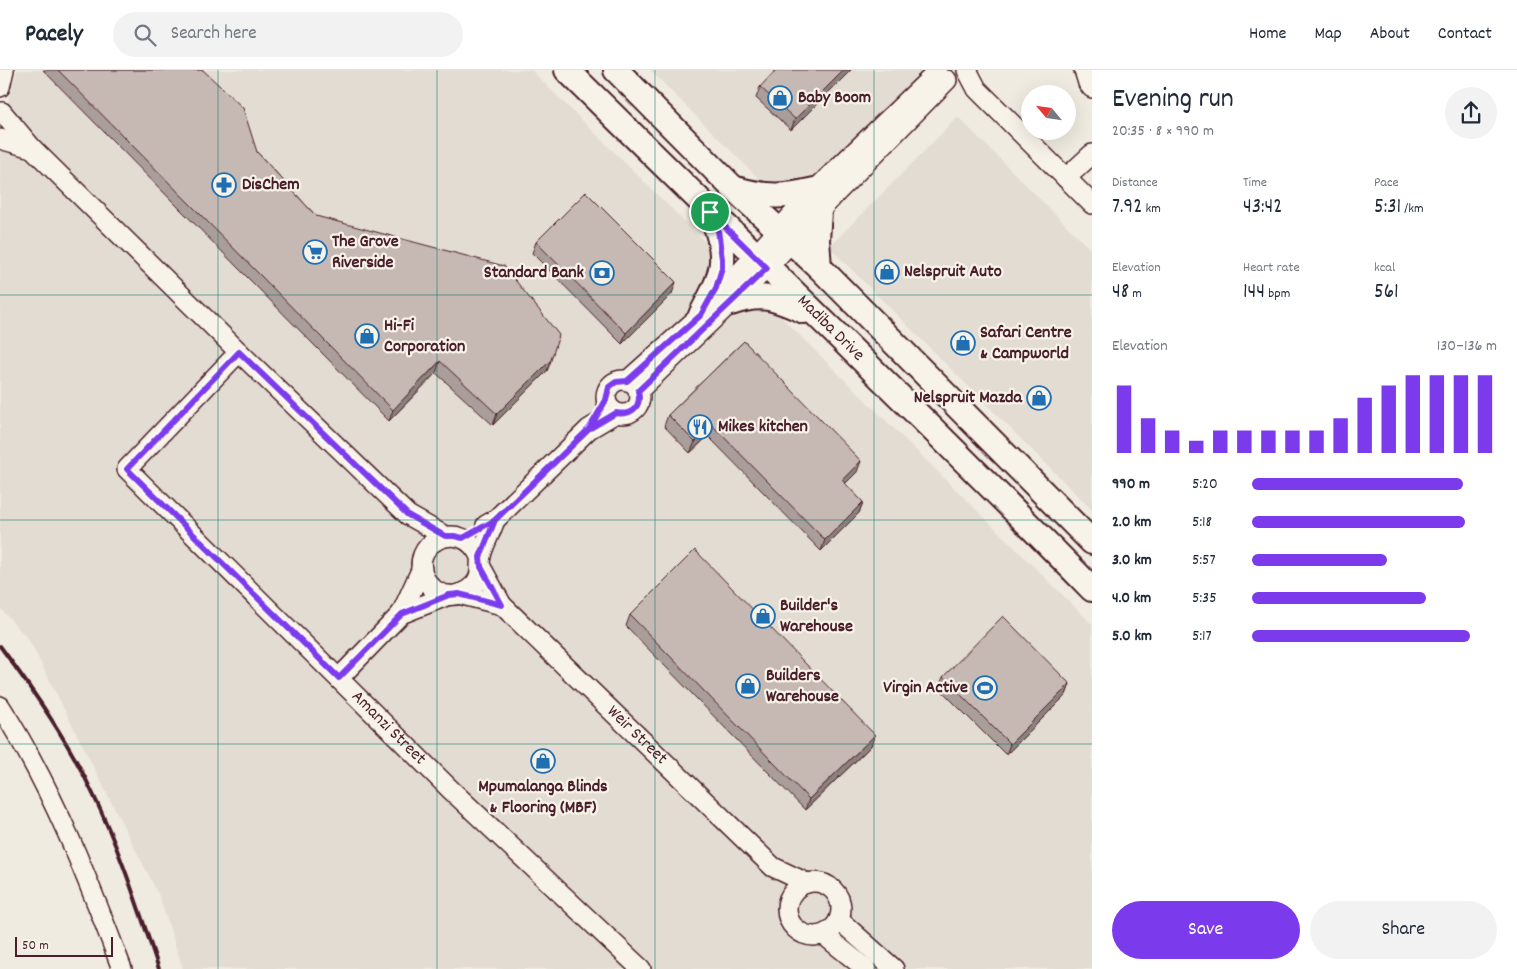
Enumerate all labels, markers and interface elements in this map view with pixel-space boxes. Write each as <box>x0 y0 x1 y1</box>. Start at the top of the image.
search box <box>113 12 463 57</box>
text: Pacely <box>25 18 83 52</box>
icon: search <box>131 21 159 49</box>
text: Search here <box>171 21 257 48</box>
text: Home <box>1249 22 1286 47</box>
text: Map <box>1314 22 1342 47</box>
text: About <box>1370 22 1410 47</box>
text: Contact <box>1438 22 1492 47</box>
text: Evening run <box>1112 81 1234 121</box>
shop icon: Baby Boom <box>767 85 793 111</box>
north arrow <box>1021 85 1076 140</box>
map controls <box>1021 85 1076 140</box>
place label: Baby Boom <box>798 86 871 111</box>
button: share <box>1445 87 1497 139</box>
text: 20:35 · 8 × 990 m <box>1112 120 1214 143</box>
pharmacy icon: DisChem <box>211 172 237 198</box>
place label: DisChem <box>242 173 300 198</box>
text: Distance <box>1112 173 1158 193</box>
text: Time <box>1243 173 1267 193</box>
text: Pace <box>1374 173 1399 193</box>
pin <box>689 191 731 233</box>
text: 7.92 <box>1112 193 1142 223</box>
text: 43:42 <box>1243 193 1282 223</box>
text: 5:31 <box>1374 193 1401 223</box>
icon: arrive <box>696 198 724 226</box>
text: km <box>1142 199 1161 219</box>
text: /km <box>1401 199 1424 219</box>
place label: The Grove Riverside <box>332 230 399 276</box>
supermarket icon: The Grove Riverside <box>302 239 328 265</box>
text: Elevation <box>1112 258 1161 278</box>
text: Heart rate <box>1243 258 1300 278</box>
text: kcal <box>1374 258 1395 278</box>
shop icon: Nelspruit Auto <box>874 259 900 285</box>
bank icon: Standard Bank <box>589 260 615 286</box>
place label: Nelspruit Auto <box>904 260 1002 285</box>
place label: Standard Bank <box>484 261 585 286</box>
text: 48 <box>1112 278 1129 308</box>
text: 144 <box>1243 278 1265 308</box>
text: 561 <box>1374 278 1399 308</box>
text: m <box>1129 284 1142 304</box>
text: bpm <box>1265 284 1290 304</box>
street label: Madiba Drive <box>791 289 870 367</box>
place label: Hi-Fi Corporation <box>384 314 465 360</box>
place label: Safari Centre & Campworld <box>980 321 1072 367</box>
shop icon: Hi-Fi Corporation <box>354 323 380 349</box>
shop icon: Safari Centre & Campworld <box>950 330 976 356</box>
text: Elevation <box>1112 335 1168 358</box>
text: 130–136 m <box>1437 335 1497 358</box>
shop icon: Nelspruit Mazda <box>1026 385 1052 411</box>
place label: Nelspruit Mazda <box>914 386 1023 411</box>
restaurant icon: Mikes kitchen <box>687 414 713 440</box>
place label: Mikes kitchen <box>718 415 808 440</box>
text: 990 m <box>1112 473 1150 496</box>
text: 5:20 <box>1192 473 1218 496</box>
text: 2.0 km <box>1112 511 1152 534</box>
text: 5:18 <box>1192 511 1212 534</box>
text: 3.0 km <box>1112 549 1152 572</box>
text: 5:57 <box>1192 549 1216 572</box>
text: 4.0 km <box>1112 587 1151 610</box>
text: 5:35 <box>1192 587 1217 610</box>
place label: Builder's Warehouse <box>780 594 853 640</box>
shop icon: Builder's Warehouse <box>750 603 776 629</box>
text: 5.0 km <box>1112 625 1152 648</box>
text: 5:17 <box>1192 625 1212 648</box>
place label: Builders Warehouse <box>766 664 839 710</box>
shop icon: Builders Warehouse <box>735 673 761 699</box>
sports icon: Virgin Active <box>972 675 998 701</box>
place label: Virgin Active <box>883 676 968 701</box>
street label: Amanzi Street <box>345 685 432 771</box>
street label: Weir Street <box>601 700 673 771</box>
shop icon: Mpumalanga Blinds & Flooring (MBF) <box>530 748 556 774</box>
place label: Mpumalanga Blinds & Flooring (MBF) <box>478 775 608 821</box>
button: Save <box>1112 901 1300 959</box>
button: Share <box>1310 901 1497 959</box>
scale bar <box>15 934 112 957</box>
text: 50 m <box>22 936 49 956</box>

